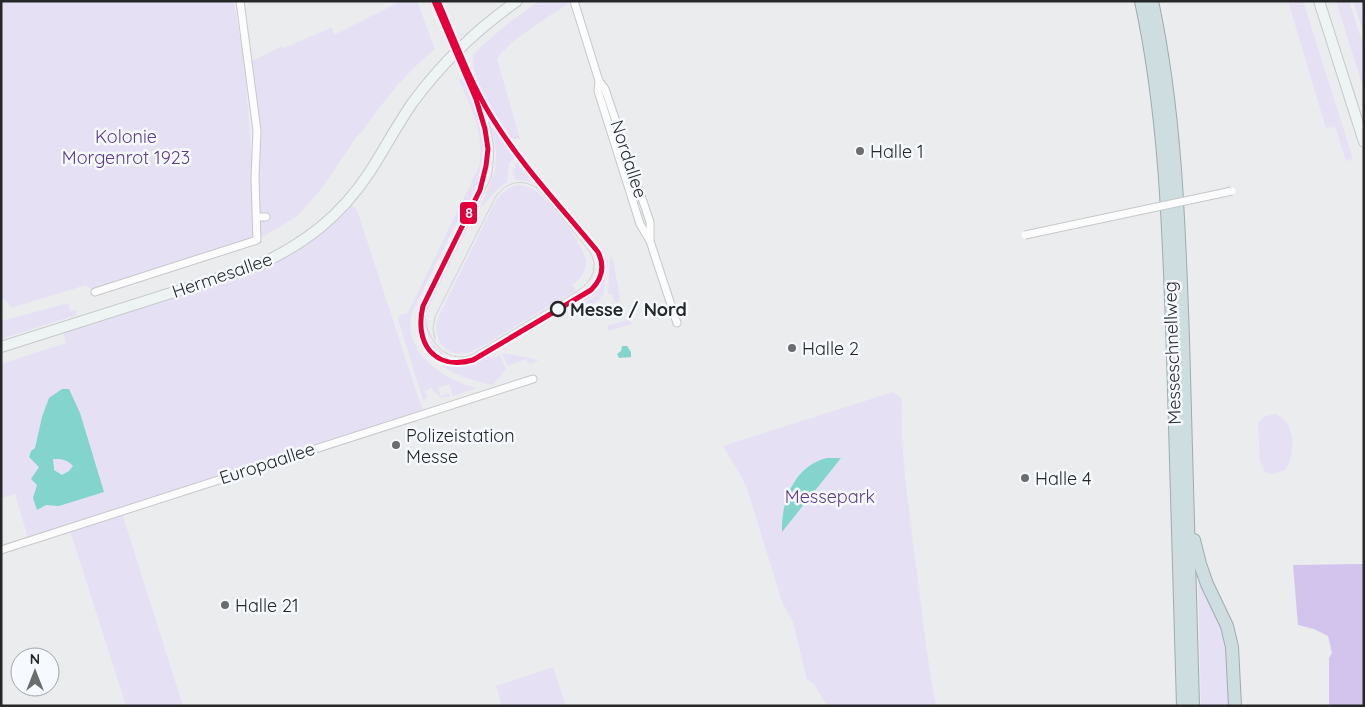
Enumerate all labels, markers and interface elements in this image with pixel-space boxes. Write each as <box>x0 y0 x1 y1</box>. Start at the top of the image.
street label: Nordallee <box>606 117 652 201</box>
park label: Kolonie Morgenrot 1923 <box>62 125 190 169</box>
place label: Halle 1 <box>870 140 924 163</box>
marker: Halle 1 <box>854 145 866 157</box>
line badge: 8 <box>459 201 478 225</box>
text: 8 <box>465 204 473 222</box>
street label: Hermesallee <box>169 247 275 303</box>
street label: Messeschnellweg <box>1158 281 1186 425</box>
place label: Messe / Nord <box>570 298 687 321</box>
marker: Messe / Nord <box>550 301 566 317</box>
place label: Halle 2 <box>802 337 859 360</box>
marker: Halle 2 <box>786 342 798 354</box>
place label: Polizeistation Messe <box>406 424 515 468</box>
street label: Europaallee <box>216 437 318 489</box>
marker: Polizeistation Messe <box>390 439 402 451</box>
place label: Halle 4 <box>1035 467 1092 490</box>
marker: Halle 4 <box>1019 472 1031 484</box>
park label: Messepark <box>785 485 875 508</box>
place label: Halle 21 <box>235 594 299 617</box>
marker: Halle 21 <box>219 599 231 611</box>
north arrow <box>10 647 60 697</box>
text: N <box>30 650 40 668</box>

